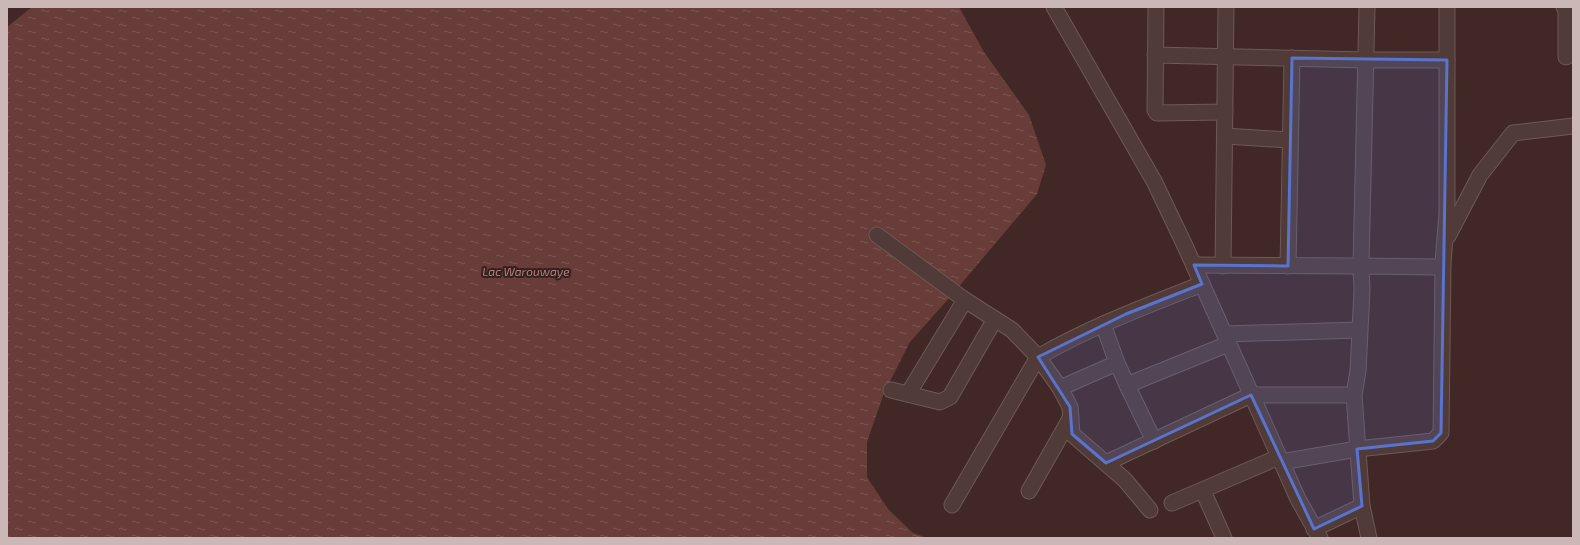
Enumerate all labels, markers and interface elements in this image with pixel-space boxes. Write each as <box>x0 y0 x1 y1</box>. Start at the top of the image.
water label: Lac Warouwaye <box>482 264 570 279</box>

